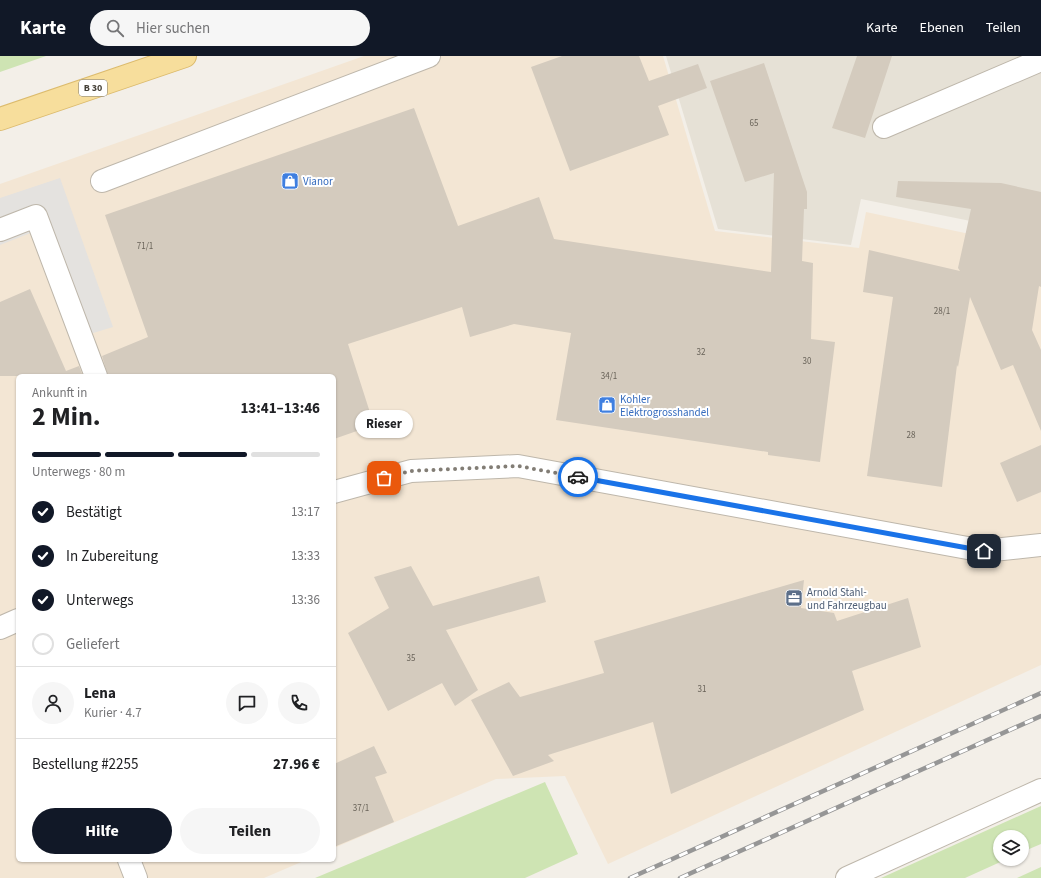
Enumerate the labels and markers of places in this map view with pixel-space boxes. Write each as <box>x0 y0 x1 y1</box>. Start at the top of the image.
shop icon: Vianor <box>280 171 300 191</box>
place label: Vianor <box>303 174 333 189</box>
place label: Kohler Elektrogrosshandel <box>620 392 709 420</box>
shop icon: Kohler Elektrogrosshandel <box>597 395 617 415</box>
callout: Rieser <box>355 410 413 438</box>
pin <box>367 461 401 495</box>
pin <box>967 534 1001 568</box>
place label: Arnold Stahl- und Fahrzeugbau <box>807 585 887 613</box>
office icon: Arnold Stahl- und Fahrzeugbau <box>784 588 804 608</box>

